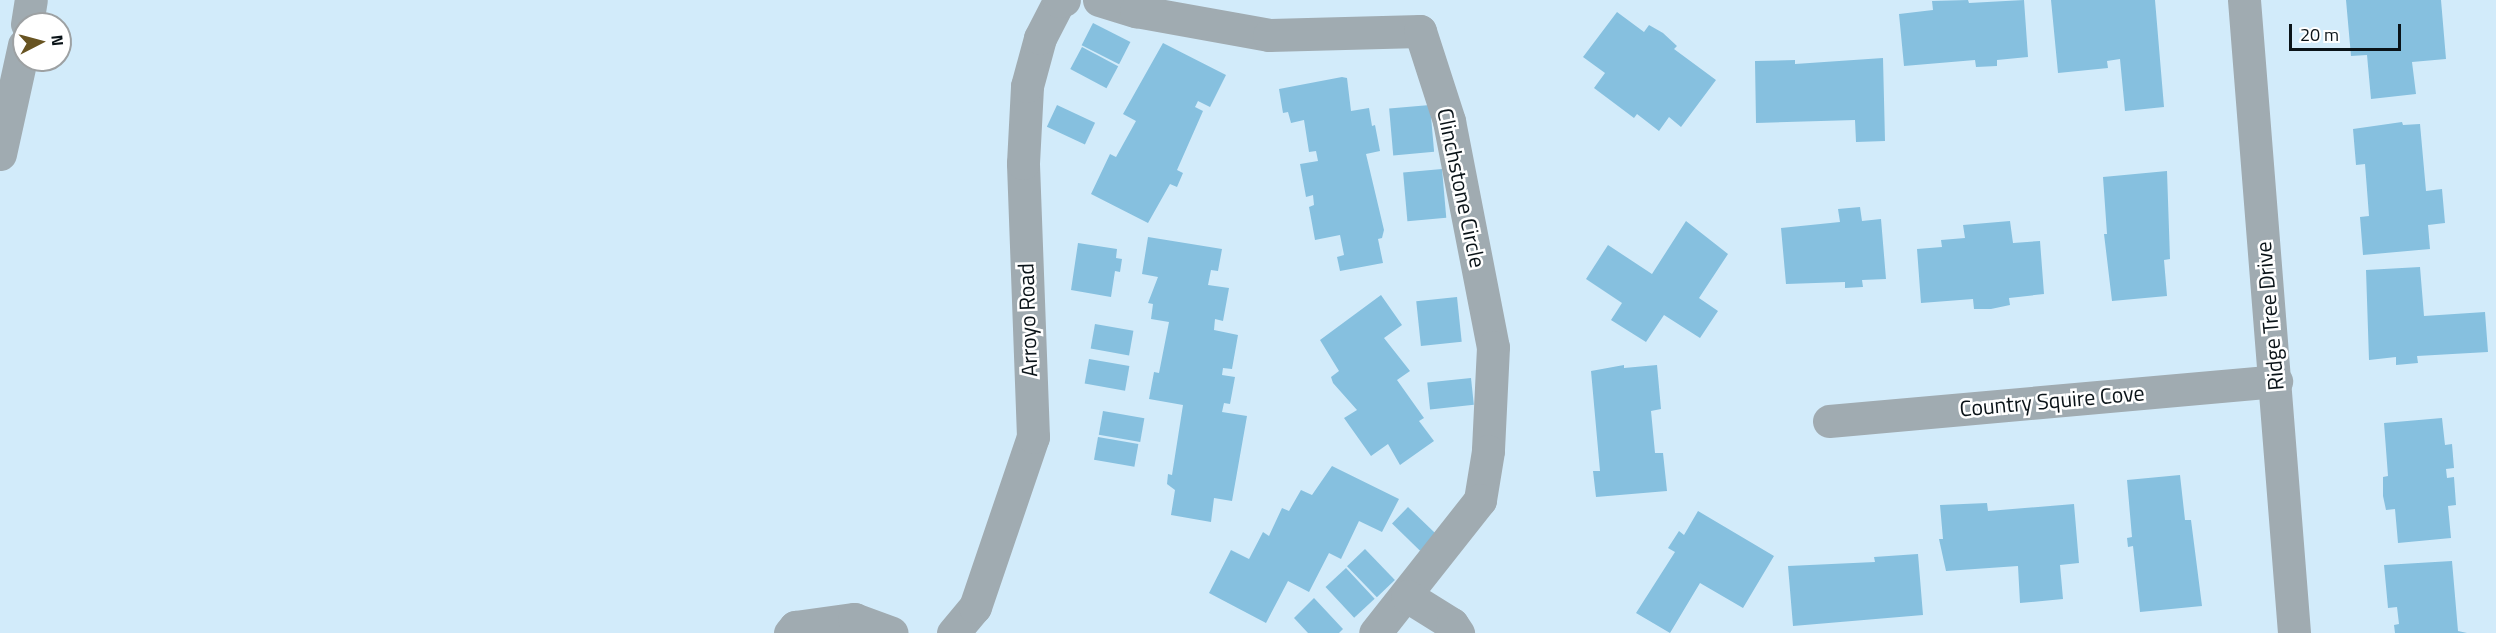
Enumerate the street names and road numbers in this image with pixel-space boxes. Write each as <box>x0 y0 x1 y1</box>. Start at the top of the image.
street label: Clinchstone Circle <box>1431 106 1491 270</box>
street label: Ridge Tree Drive <box>2250 240 2290 392</box>
street label: Arroyo Road <box>1013 263 1043 377</box>
street label: Country Squire Cove <box>1958 380 2146 422</box>

